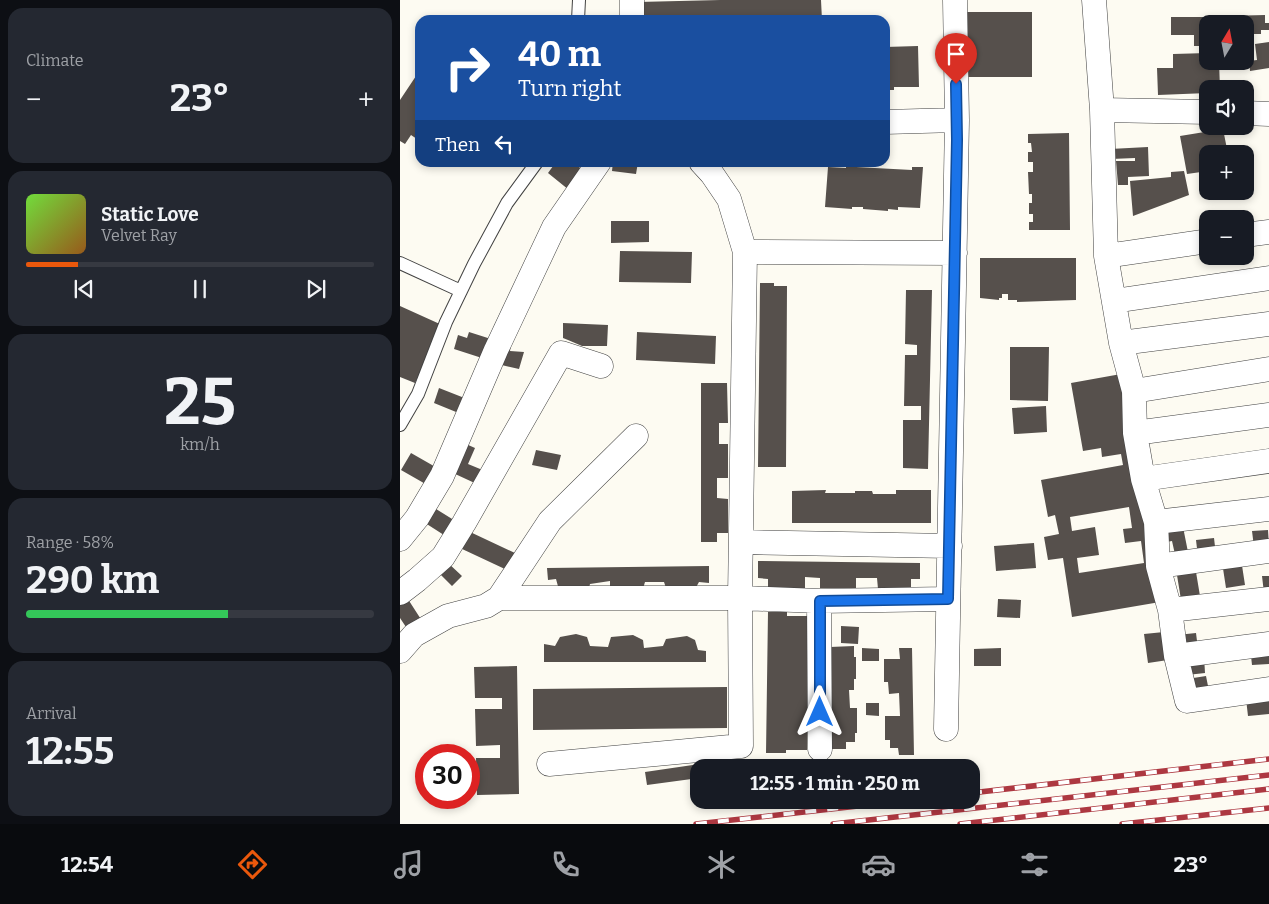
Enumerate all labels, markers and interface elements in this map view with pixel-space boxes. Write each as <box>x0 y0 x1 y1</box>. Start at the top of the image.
north arrow <box>1199 15 1254 70</box>
map controls <box>1199 15 1254 265</box>
text: 40 m <box>518 33 601 75</box>
pin <box>935 33 977 84</box>
icon: right <box>435 35 500 100</box>
icon: arrive <box>942 40 970 68</box>
text: Climate <box>26 51 84 70</box>
text: 23° <box>170 75 230 121</box>
text: Turn right <box>518 75 621 102</box>
button: sound <box>1199 80 1254 135</box>
text: − <box>26 83 41 116</box>
text: + <box>358 83 374 116</box>
icon: left <box>490 130 518 158</box>
text: Then <box>435 133 480 156</box>
button: + <box>1199 145 1254 200</box>
text: Static Love <box>101 203 199 226</box>
button: − <box>1199 210 1254 265</box>
text: Velvet Ray <box>101 226 177 245</box>
icon: previous <box>70 275 98 303</box>
icon: pause <box>186 275 214 303</box>
icon: next <box>302 275 330 303</box>
text: 25 <box>164 363 236 441</box>
text: km/h <box>180 435 220 454</box>
text: Range · 58% <box>26 533 114 552</box>
text: 290 km <box>26 557 159 603</box>
position arrow <box>793 685 845 737</box>
text: Arrival <box>26 704 77 723</box>
text: 12:55 <box>26 728 114 774</box>
speed limit sign: 30 <box>415 744 480 809</box>
text: 12:55 · 1 min · 250 m <box>750 772 920 795</box>
icon: directions <box>235 847 270 882</box>
icon: music <box>391 847 426 882</box>
icon: phone <box>548 847 583 882</box>
icon: climate <box>704 847 739 882</box>
icon: car <box>861 847 896 882</box>
icon: filters <box>1017 847 1052 882</box>
text: 12:54 <box>61 851 113 878</box>
text: 23° <box>1173 851 1208 878</box>

